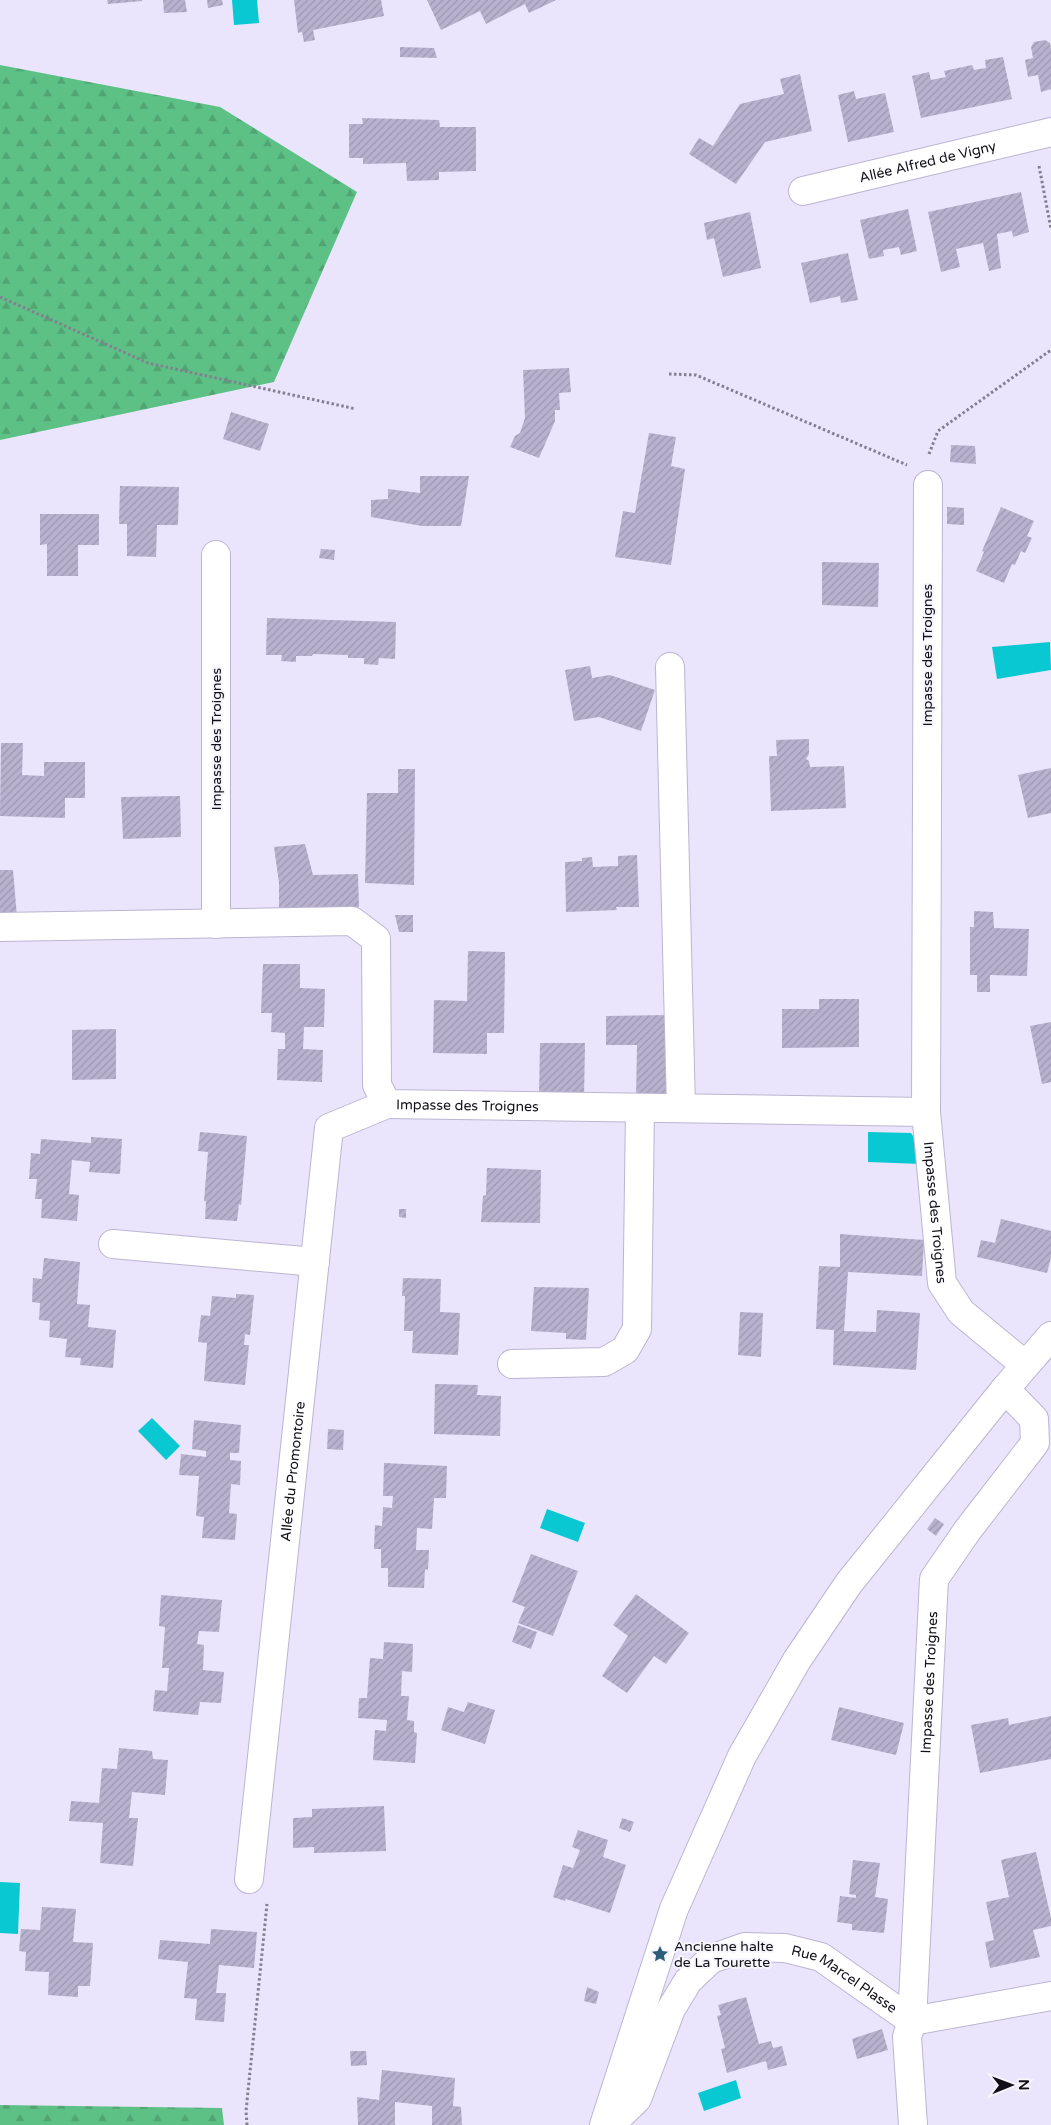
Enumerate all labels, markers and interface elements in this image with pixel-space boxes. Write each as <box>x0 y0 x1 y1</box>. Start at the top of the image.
street label: Allée Alfred de Vigny <box>858 137 998 186</box>
street label: Impasse des Troignes <box>919 584 936 726</box>
street label: Impasse des Troignes <box>208 668 225 810</box>
street label: Impasse des Troignes <box>396 1096 539 1115</box>
street label: Impasse des Troignes <box>920 1141 950 1285</box>
street label: Allée du Promontoire <box>277 1400 309 1542</box>
street label: Impasse des Troignes <box>917 1611 941 1754</box>
place label: Ancienne halte de La Tourette <box>674 1938 774 1971</box>
street label: Rue Marcel Plasse <box>790 1942 900 2017</box>
place icon: Ancienne halte de La Tourette <box>650 1944 670 1964</box>
north arrow <box>986 2060 1036 2110</box>
text: N <box>1015 2079 1032 2091</box>

